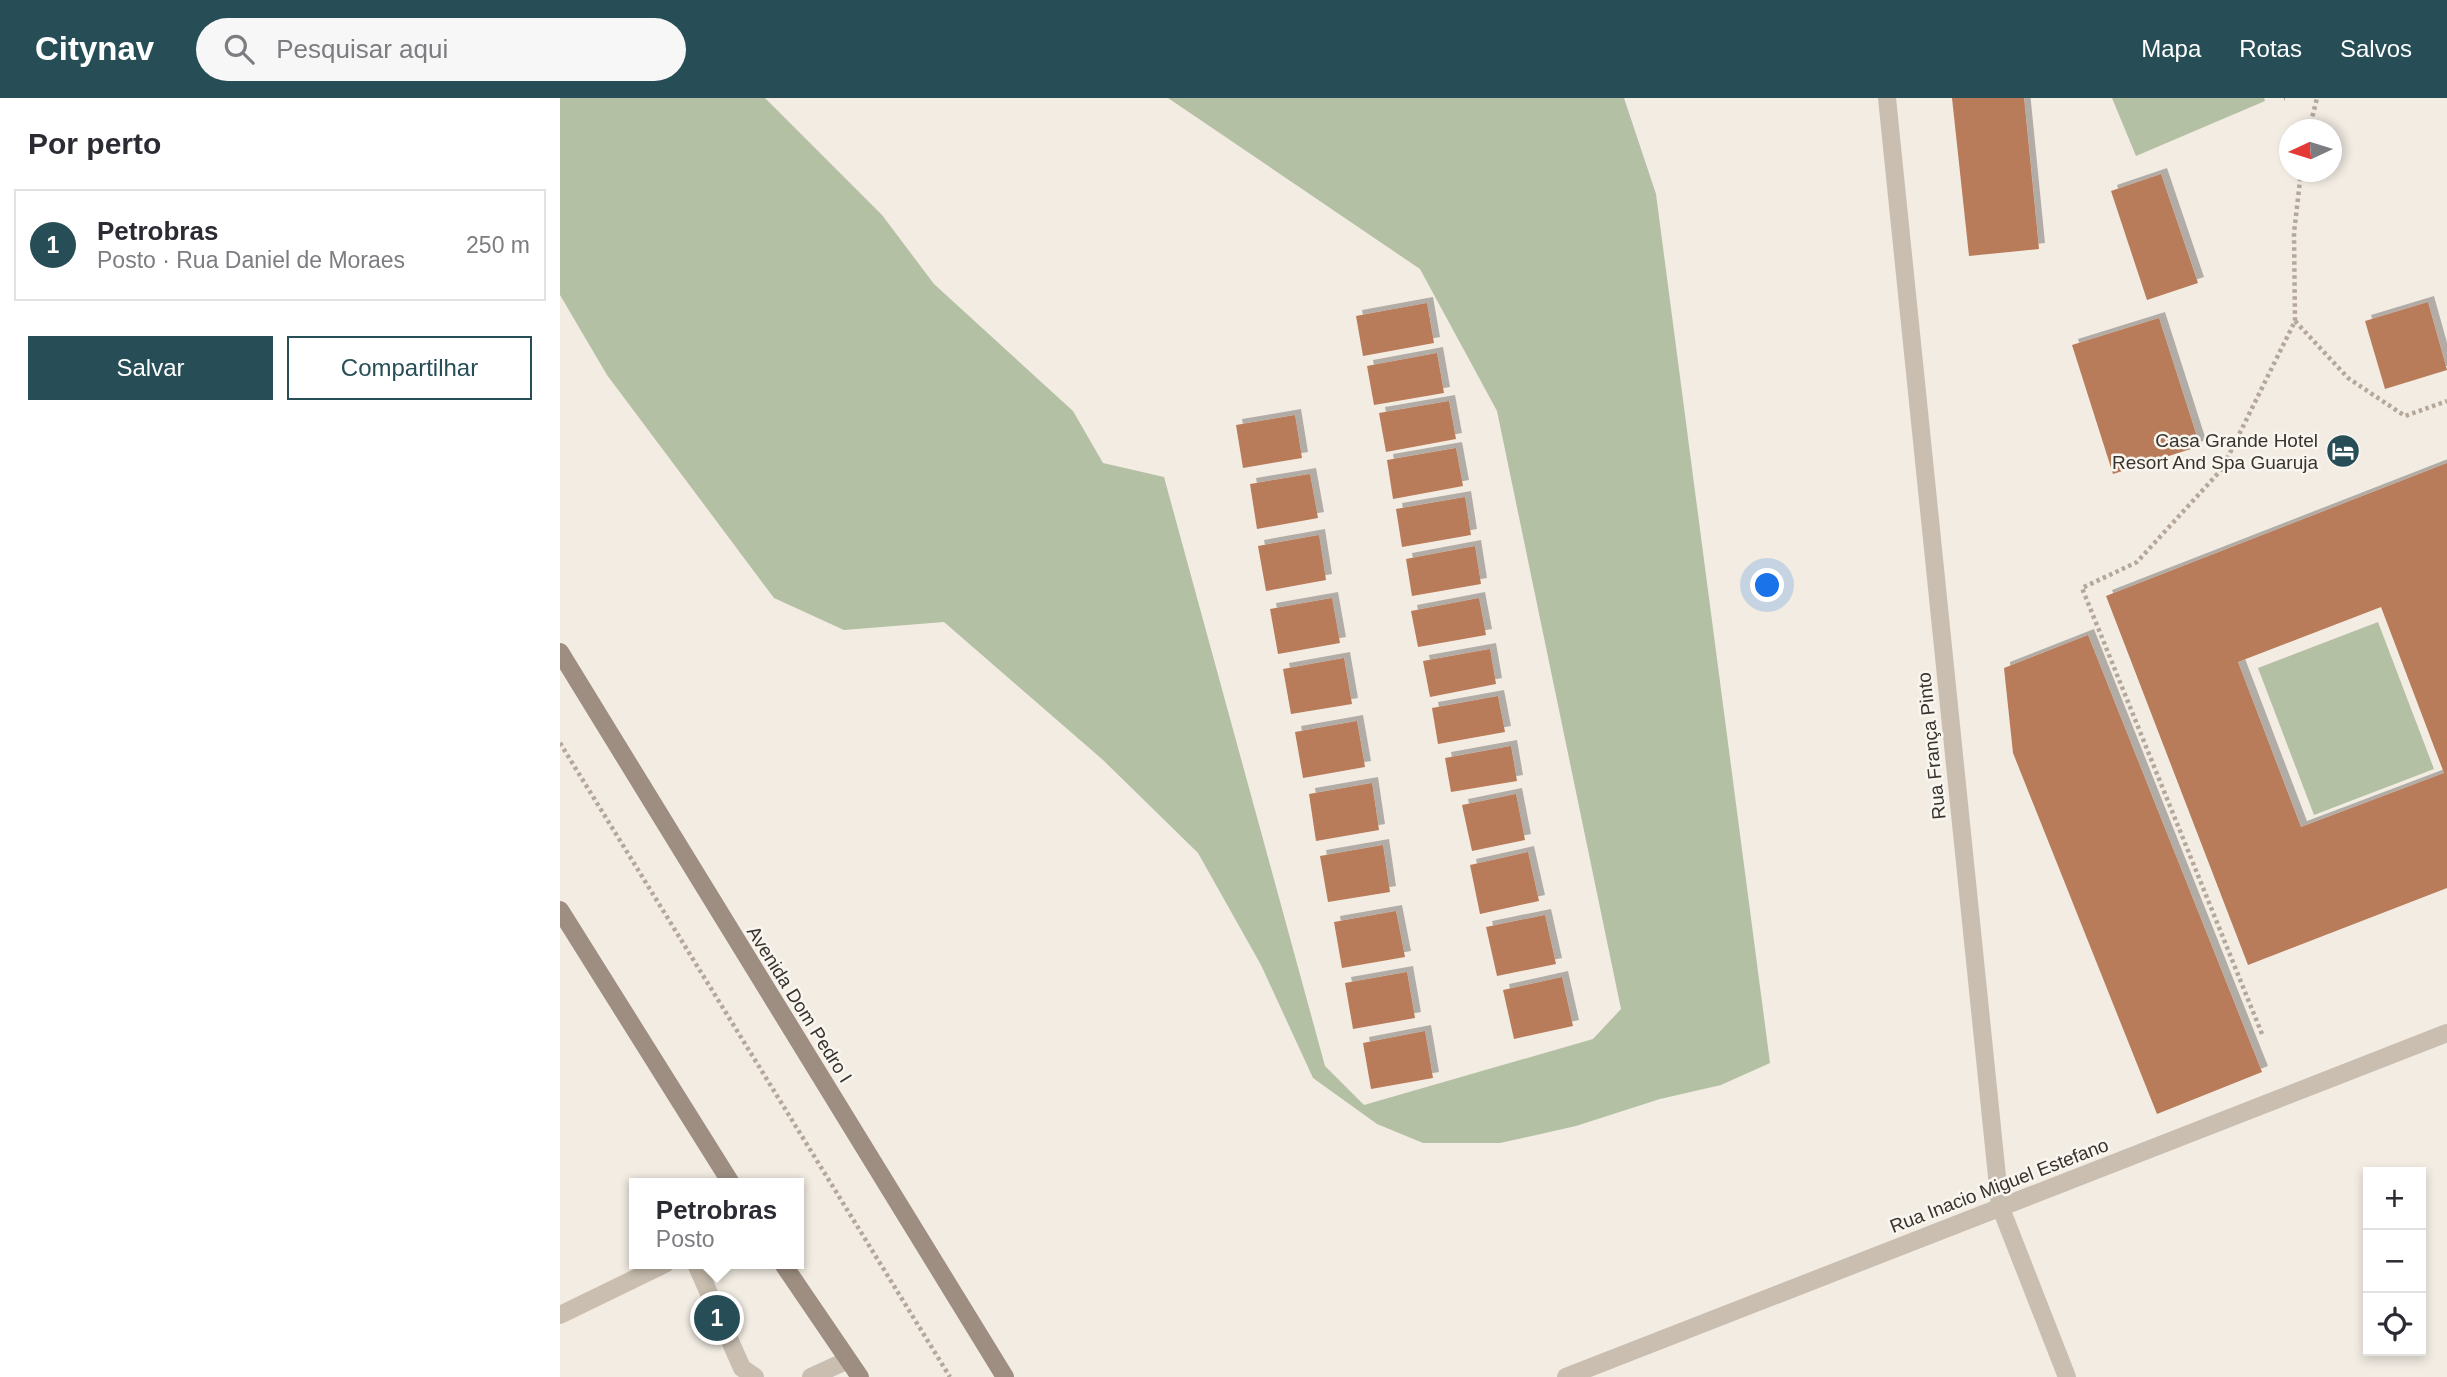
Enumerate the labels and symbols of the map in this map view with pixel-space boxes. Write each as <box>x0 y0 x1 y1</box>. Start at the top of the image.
north arrow <box>2279 119 2342 182</box>
place label: Casa Grande Hotel Resort And Spa Guaruja <box>2112 430 2318 473</box>
hotel icon: Casa Grande Hotel Resort And Spa Guaruja <box>2324 432 2362 470</box>
your location <box>1750 568 1784 602</box>
street label: Rua França Pinto <box>1913 671 1950 821</box>
street label: Avenida Dom Pedro I <box>743 922 856 1086</box>
street label: Rua Inacio Miguel Estefano <box>1887 1134 2111 1237</box>
pin: 1 <box>694 1292 740 1344</box>

